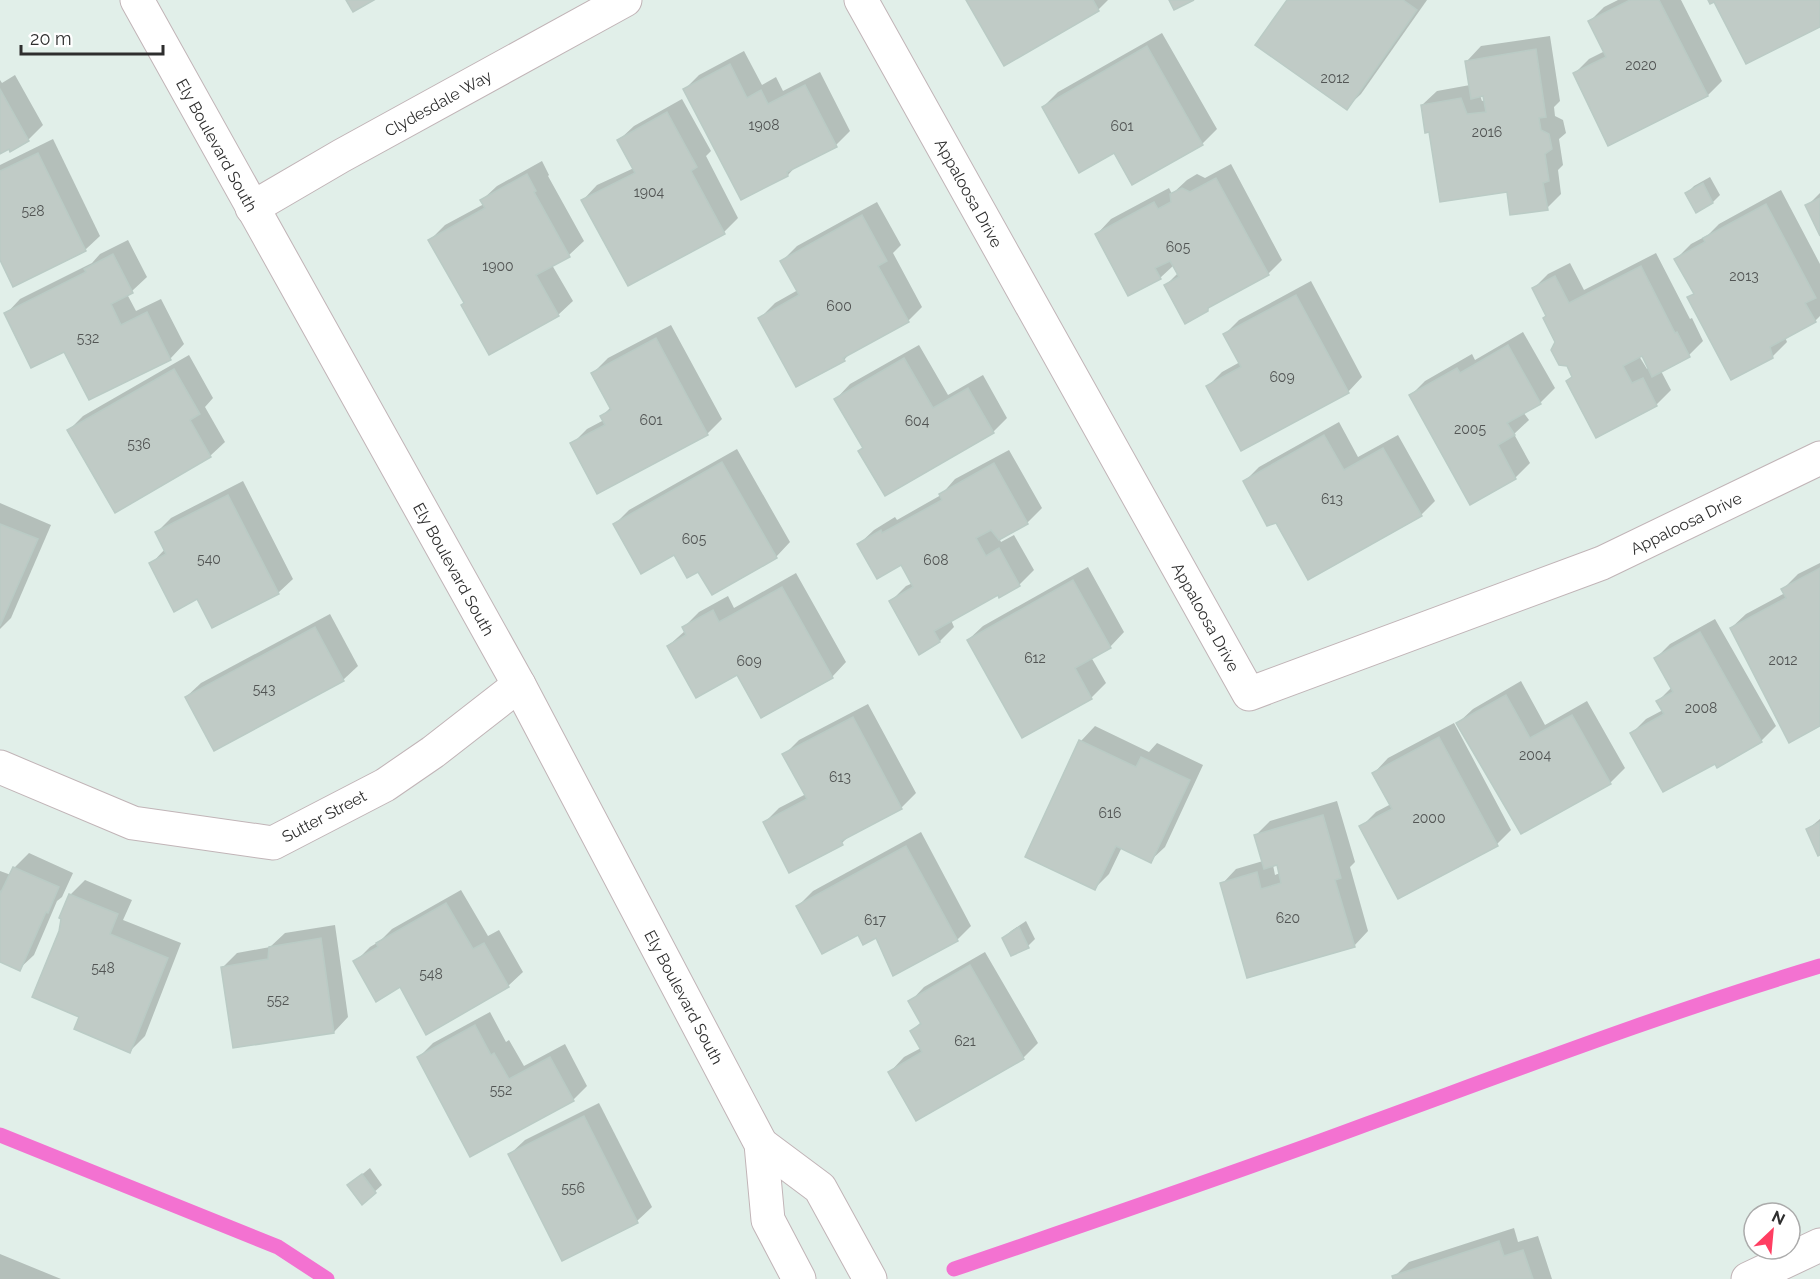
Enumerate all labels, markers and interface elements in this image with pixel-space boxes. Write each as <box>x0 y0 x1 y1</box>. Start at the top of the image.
scale bar <box>21 18 164 56</box>
text: 20 m <box>30 28 72 49</box>
house number: 2020 <box>1625 57 1657 73</box>
street label: Clydesdale Way <box>381 66 495 141</box>
house number: 2012 <box>1320 70 1350 86</box>
street label: Ely Boulevard South <box>172 75 261 215</box>
house number: 1908 <box>748 117 780 133</box>
house number: 601 <box>1110 118 1134 134</box>
house number: 2016 <box>1472 124 1502 140</box>
street label: Appaloosa Drive <box>931 136 1006 251</box>
house number: 1904 <box>634 184 665 200</box>
house number: 528 <box>21 203 45 219</box>
house number: 605 <box>1166 239 1191 255</box>
house number: 1900 <box>482 258 514 274</box>
house number: 2013 <box>1729 268 1759 284</box>
house number: 600 <box>826 298 852 314</box>
house number: 532 <box>77 330 99 346</box>
house number: 609 <box>1269 369 1295 385</box>
house number: 601 <box>639 412 663 428</box>
house number: 604 <box>905 413 930 429</box>
house number: 2005 <box>1454 421 1486 437</box>
house number: 536 <box>127 436 151 452</box>
street label: Appaloosa Drive <box>1628 488 1745 559</box>
house number: 613 <box>1321 491 1343 507</box>
street label: Ely Boulevard South <box>409 499 498 639</box>
house number: 605 <box>682 531 707 547</box>
house number: 540 <box>197 551 221 567</box>
house number: 608 <box>923 552 949 568</box>
street label: Appaloosa Drive <box>1168 560 1243 675</box>
house number: 612 <box>1024 650 1046 666</box>
house number: 2012 <box>1768 652 1798 668</box>
house number: 609 <box>736 653 762 669</box>
house number: 543 <box>253 681 275 697</box>
house number: 2008 <box>1685 700 1717 716</box>
house number: 2004 <box>1519 747 1551 763</box>
house number: 613 <box>829 769 851 785</box>
street label: Sutter Street <box>279 786 370 847</box>
house number: 616 <box>1099 805 1121 821</box>
house number: 2000 <box>1413 810 1446 826</box>
house number: 620 <box>1276 910 1300 926</box>
house number: 617 <box>864 912 886 928</box>
street label: Ely Boulevard South <box>640 927 727 1068</box>
house number: 548 <box>91 960 115 976</box>
house number: 548 <box>419 966 443 982</box>
house number: 552 <box>267 992 289 1008</box>
house number: 621 <box>954 1033 976 1049</box>
house number: 552 <box>490 1082 512 1098</box>
house number: 556 <box>561 1180 585 1196</box>
north arrow <box>1742 1201 1802 1261</box>
text: N <box>1769 1207 1788 1229</box>

